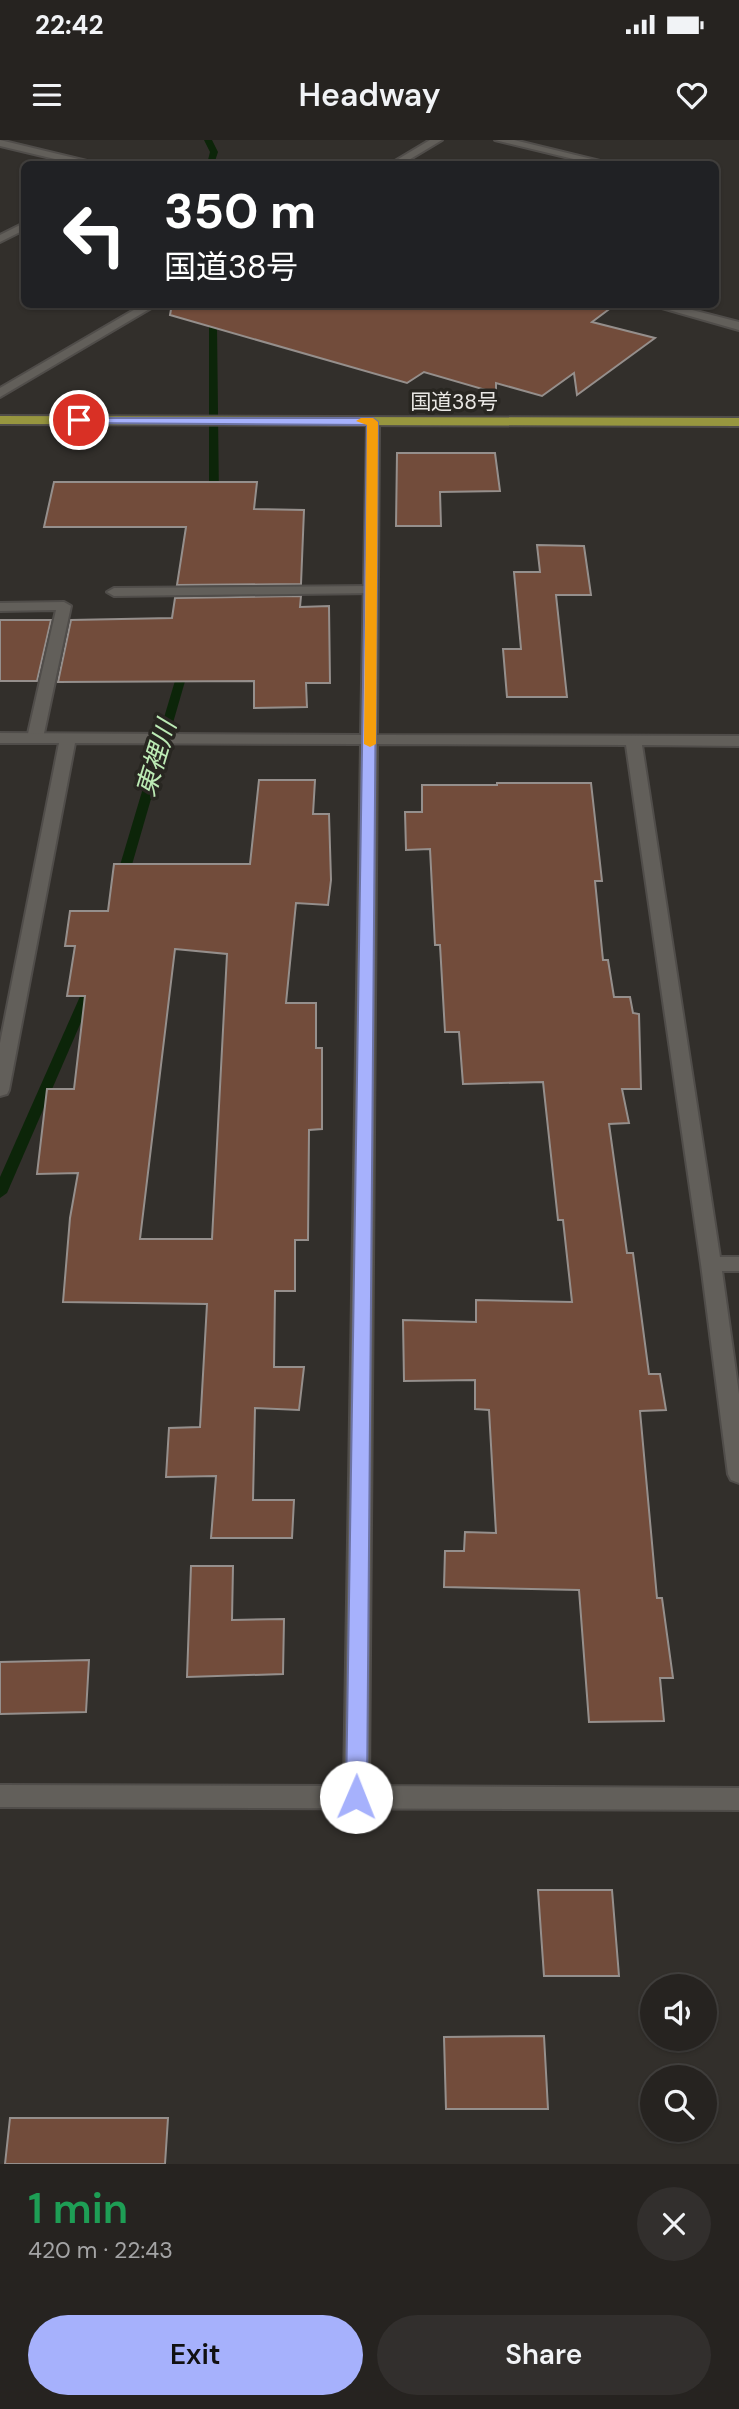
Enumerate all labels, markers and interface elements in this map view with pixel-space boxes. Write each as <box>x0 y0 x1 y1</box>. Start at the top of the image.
text: 22:42 <box>35 8 104 42</box>
text: Headway <box>298 74 441 116</box>
icon: menu <box>28 76 66 114</box>
icon: heart <box>673 76 711 114</box>
text: 350 m <box>164 179 316 243</box>
icon: left <box>49 189 140 280</box>
text: 国道38号 <box>164 246 298 288</box>
street label: 国道38号 <box>410 388 498 416</box>
pin <box>49 390 109 450</box>
icon: arrive <box>60 401 98 439</box>
water label: 東裡川 <box>128 713 185 800</box>
position arrow <box>319 1760 393 1834</box>
map controls <box>640 1974 717 2142</box>
button: sound <box>640 1974 717 2051</box>
button: search <box>640 2065 717 2142</box>
text: 1 min <box>28 2181 128 2236</box>
button: close <box>637 2187 711 2261</box>
text: 420 m · 22:43 <box>28 2235 173 2265</box>
button: Exit <box>28 2315 363 2395</box>
button: Share <box>377 2315 711 2395</box>

